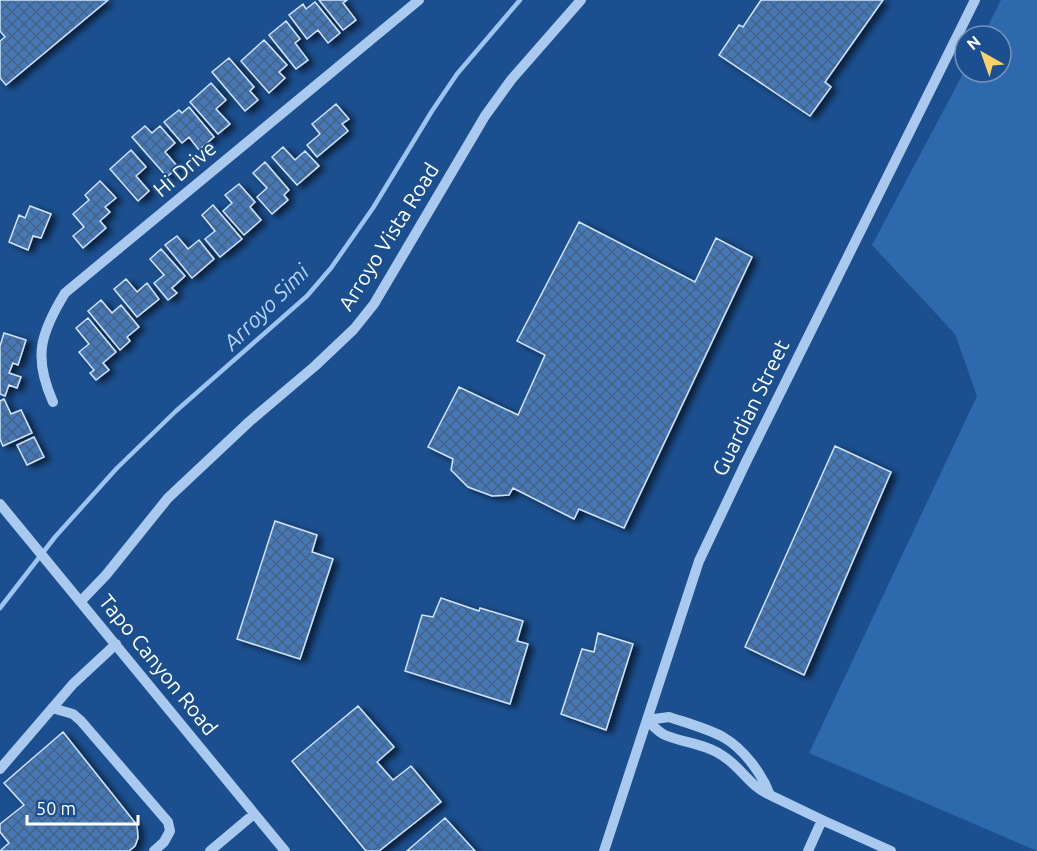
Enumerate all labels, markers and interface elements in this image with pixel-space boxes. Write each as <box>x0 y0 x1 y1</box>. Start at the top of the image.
north arrow <box>953 24 1013 84</box>
text: N <box>963 32 984 53</box>
street label: Hi Drive <box>148 135 220 201</box>
street label: Arroyo Vista Road <box>333 158 443 315</box>
water label: Arroyo Simi <box>217 258 315 355</box>
street label: Guardian Street <box>707 336 793 479</box>
street label: Tapo Canyon Road <box>95 589 223 740</box>
scale bar <box>27 788 138 826</box>
text: 50 m <box>36 798 76 818</box>

